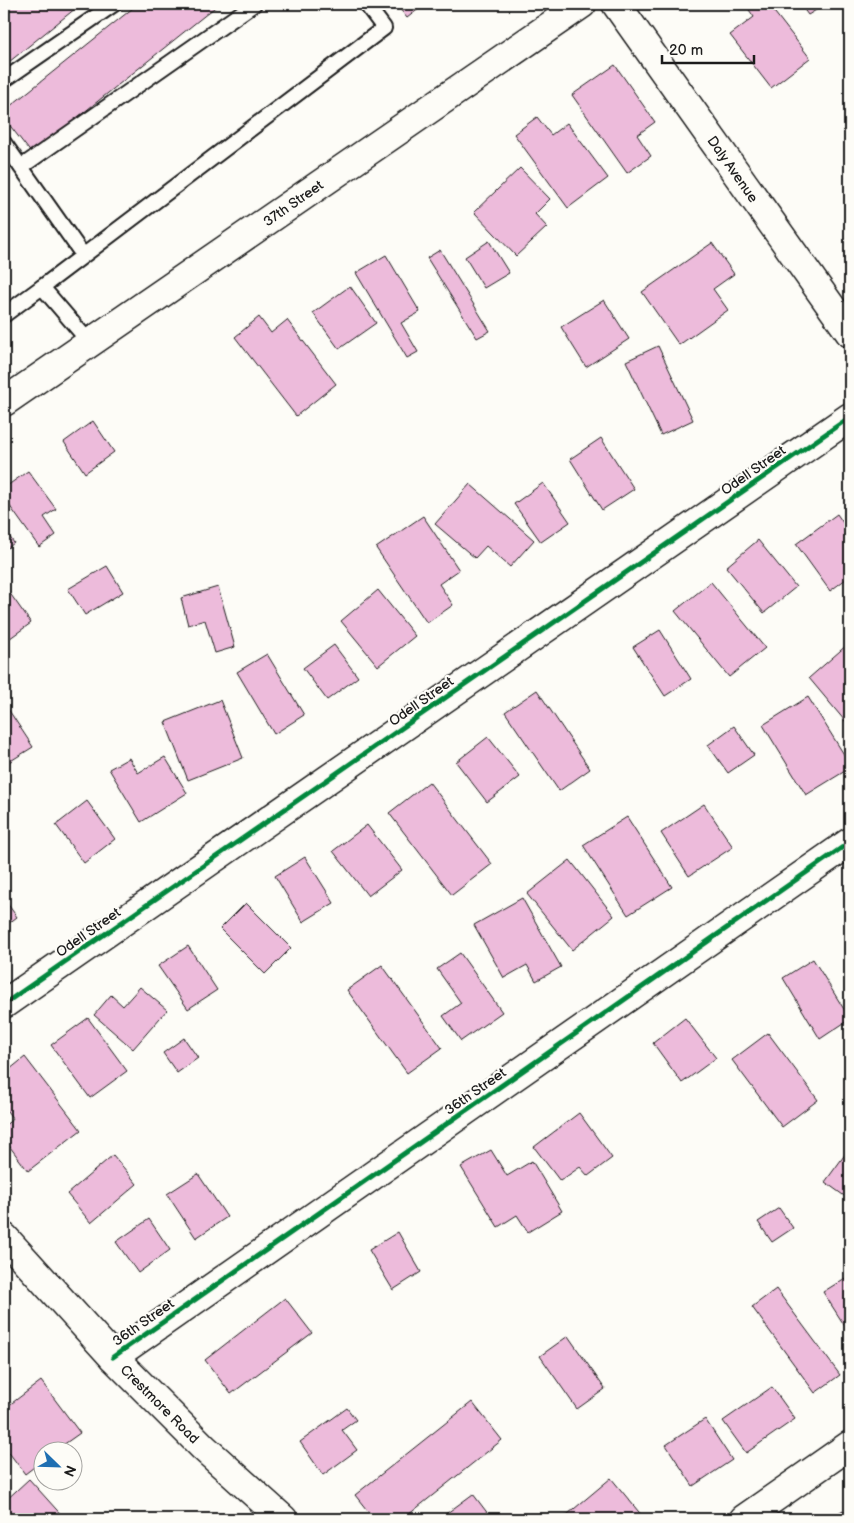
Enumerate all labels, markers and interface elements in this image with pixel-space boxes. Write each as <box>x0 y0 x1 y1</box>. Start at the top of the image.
scale bar <box>662 32 754 64</box>
text: 20 m <box>669 41 703 60</box>
street label: Daly Avenue <box>703 133 762 206</box>
street label: 37th Street <box>260 176 327 230</box>
street label: Odell Street <box>718 442 789 499</box>
street label: Odell Street <box>386 673 457 730</box>
street label: Odell Street <box>53 904 124 961</box>
street label: 36th Street <box>441 1064 510 1119</box>
street label: 36th Street <box>109 1295 178 1350</box>
street label: Crestmore Road <box>117 1361 203 1447</box>
north arrow <box>32 1440 82 1490</box>
text: N <box>60 1463 79 1479</box>

